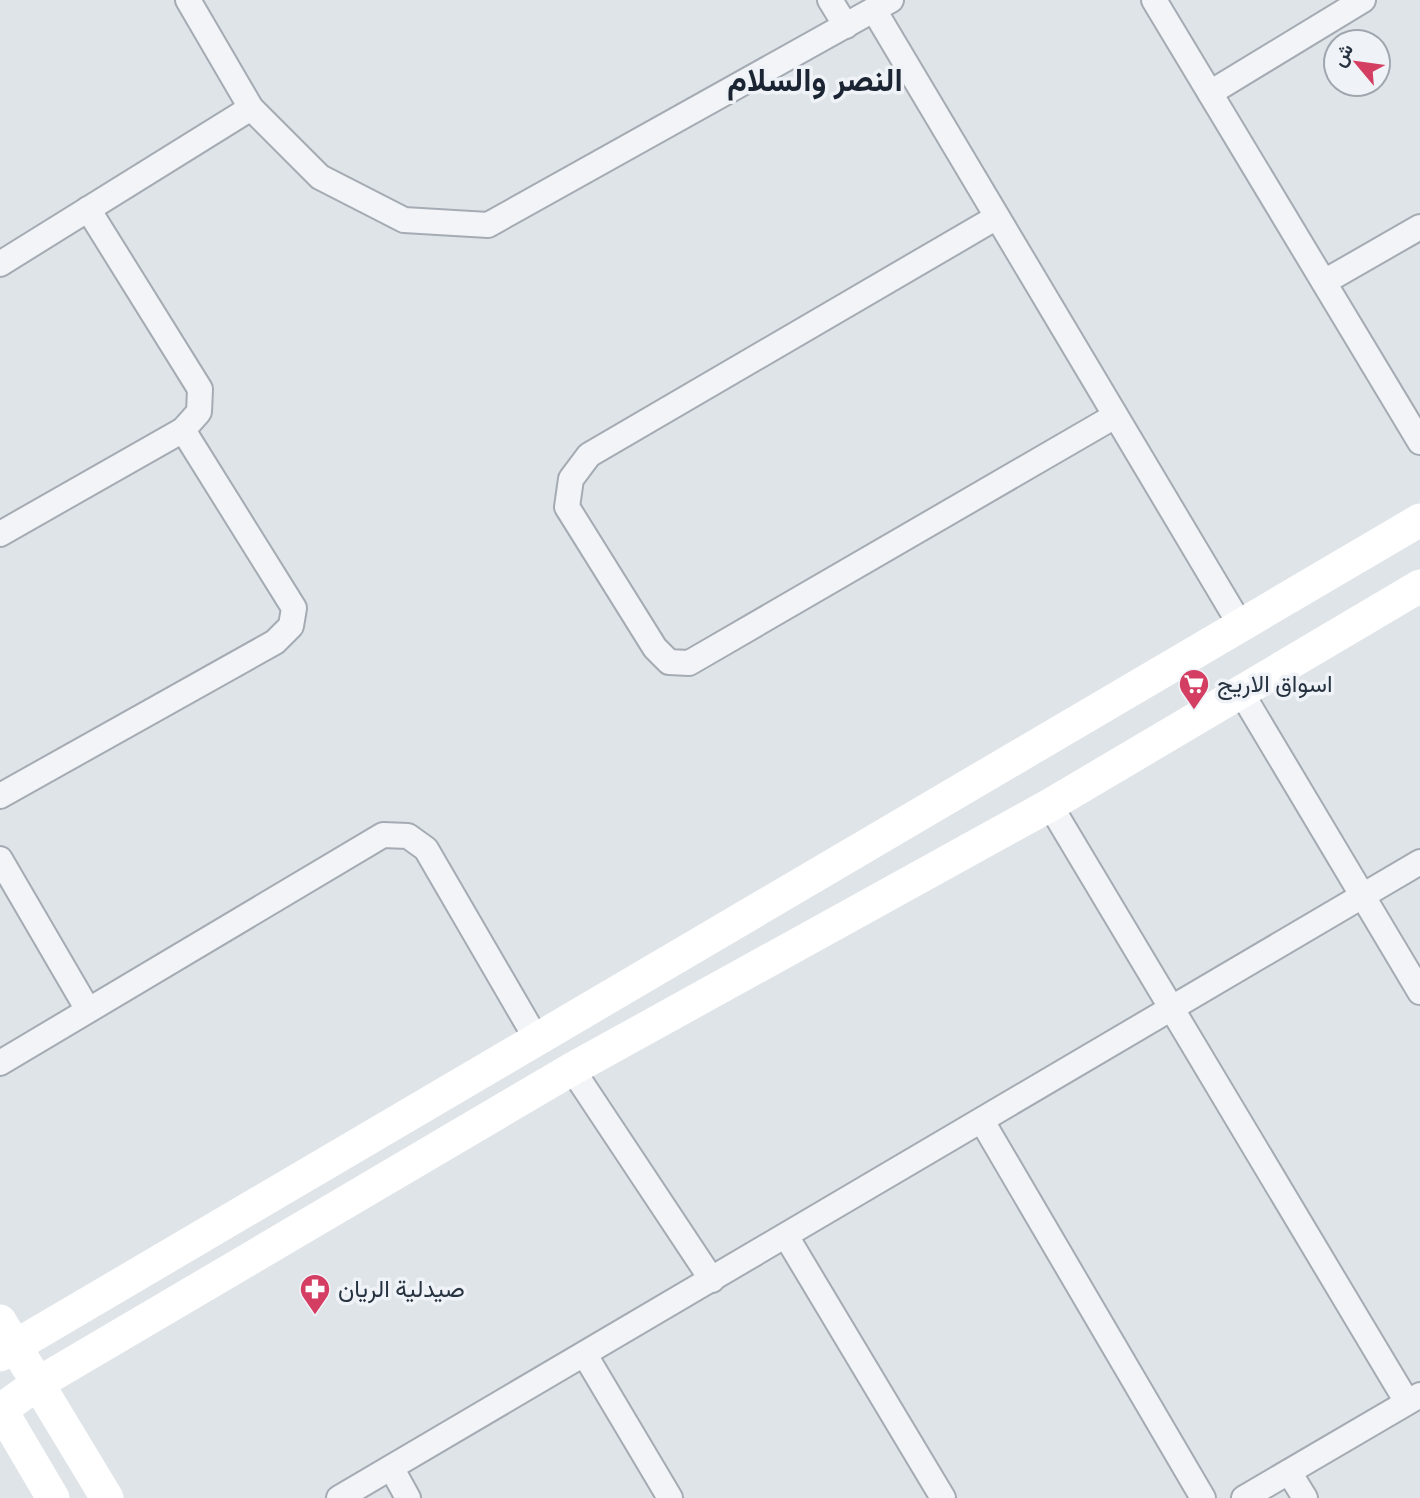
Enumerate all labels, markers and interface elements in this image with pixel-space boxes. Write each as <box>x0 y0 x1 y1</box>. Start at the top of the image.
north arrow <box>1322 28 1392 98</box>
text: ش <box>1327 39 1358 71</box>
district label: النصر والسلام <box>727 61 903 101</box>
supermarket icon: اسواق الاريج <box>1177 667 1211 711</box>
place label: اسواق الاريج <box>1217 670 1333 701</box>
pharmacy icon: صيدلية الريان <box>298 1272 332 1316</box>
place label: صيدلية الريان <box>338 1275 465 1304</box>

